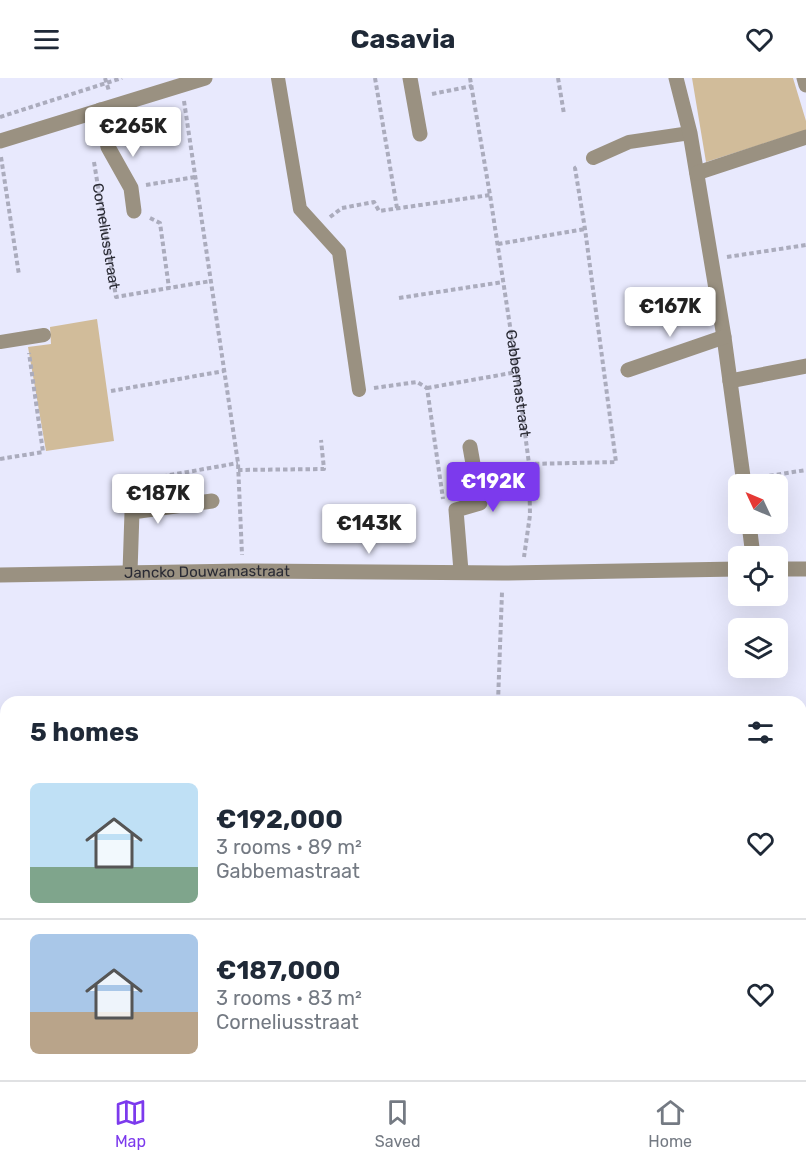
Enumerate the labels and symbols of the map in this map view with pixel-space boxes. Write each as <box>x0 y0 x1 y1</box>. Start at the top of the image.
pin: €265K <box>91 107 175 158</box>
street label: Corneliusstraat <box>89 182 124 291</box>
pin: €167K <box>628 287 712 338</box>
street label: Gabbemastraat <box>502 328 534 438</box>
pin: €192K <box>451 462 535 513</box>
pin: €187K <box>116 474 200 525</box>
north arrow <box>728 474 788 534</box>
pin: €143K <box>327 504 411 555</box>
street label: Jancko Douwamastraat <box>124 562 290 582</box>

